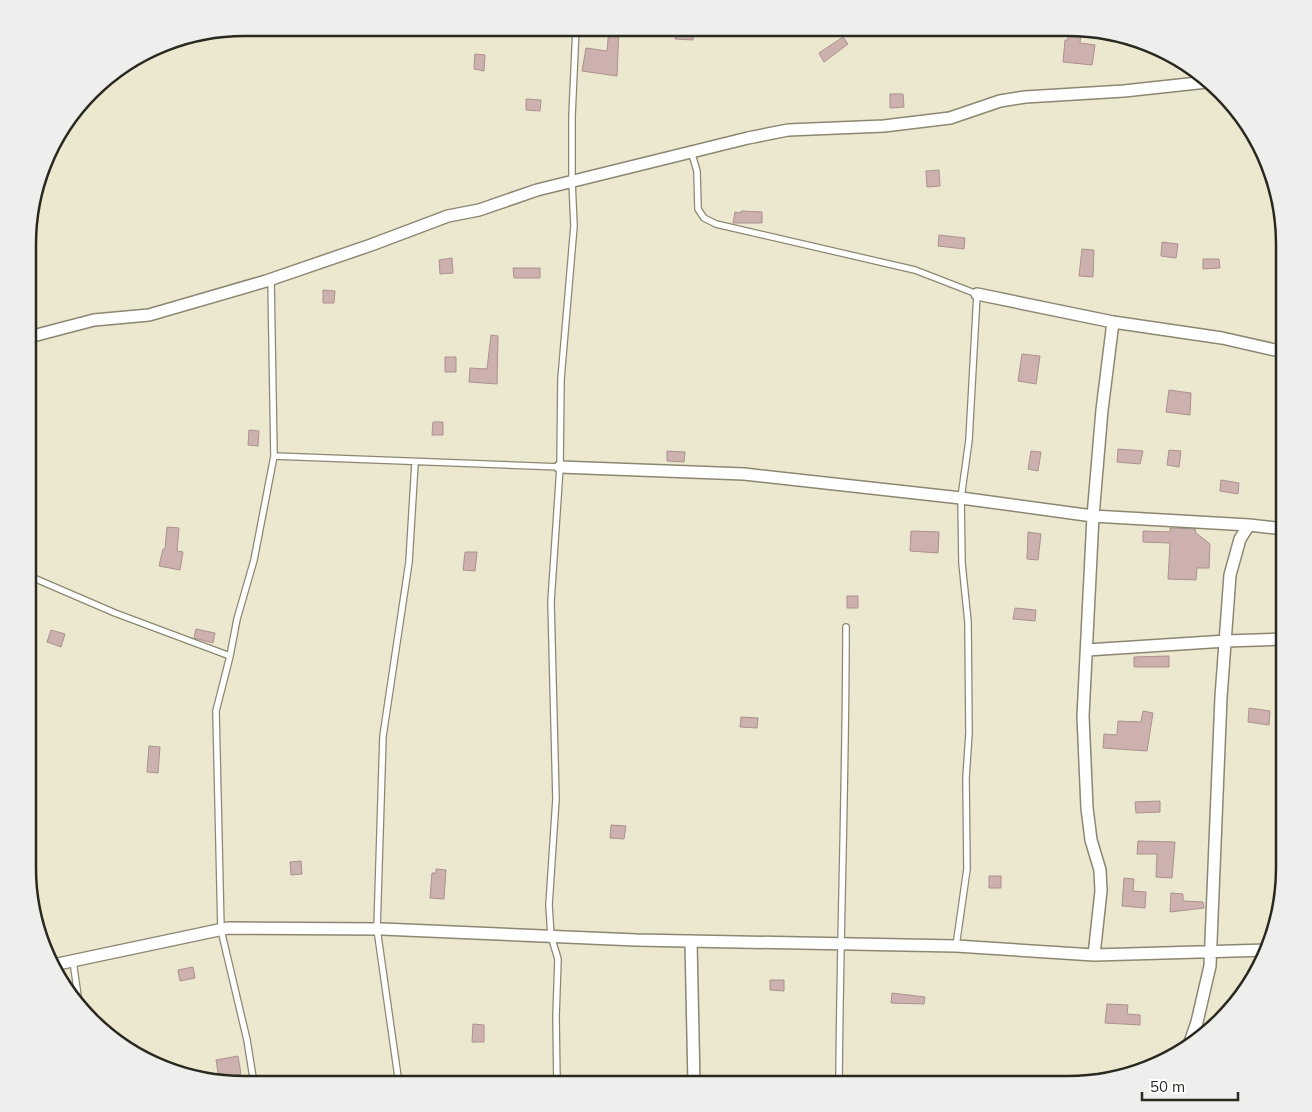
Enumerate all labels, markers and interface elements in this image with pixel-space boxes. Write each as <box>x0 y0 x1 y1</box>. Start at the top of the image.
scale bar <box>1142 1070 1238 1102</box>
text: 50 m <box>1150 1077 1185 1096</box>

